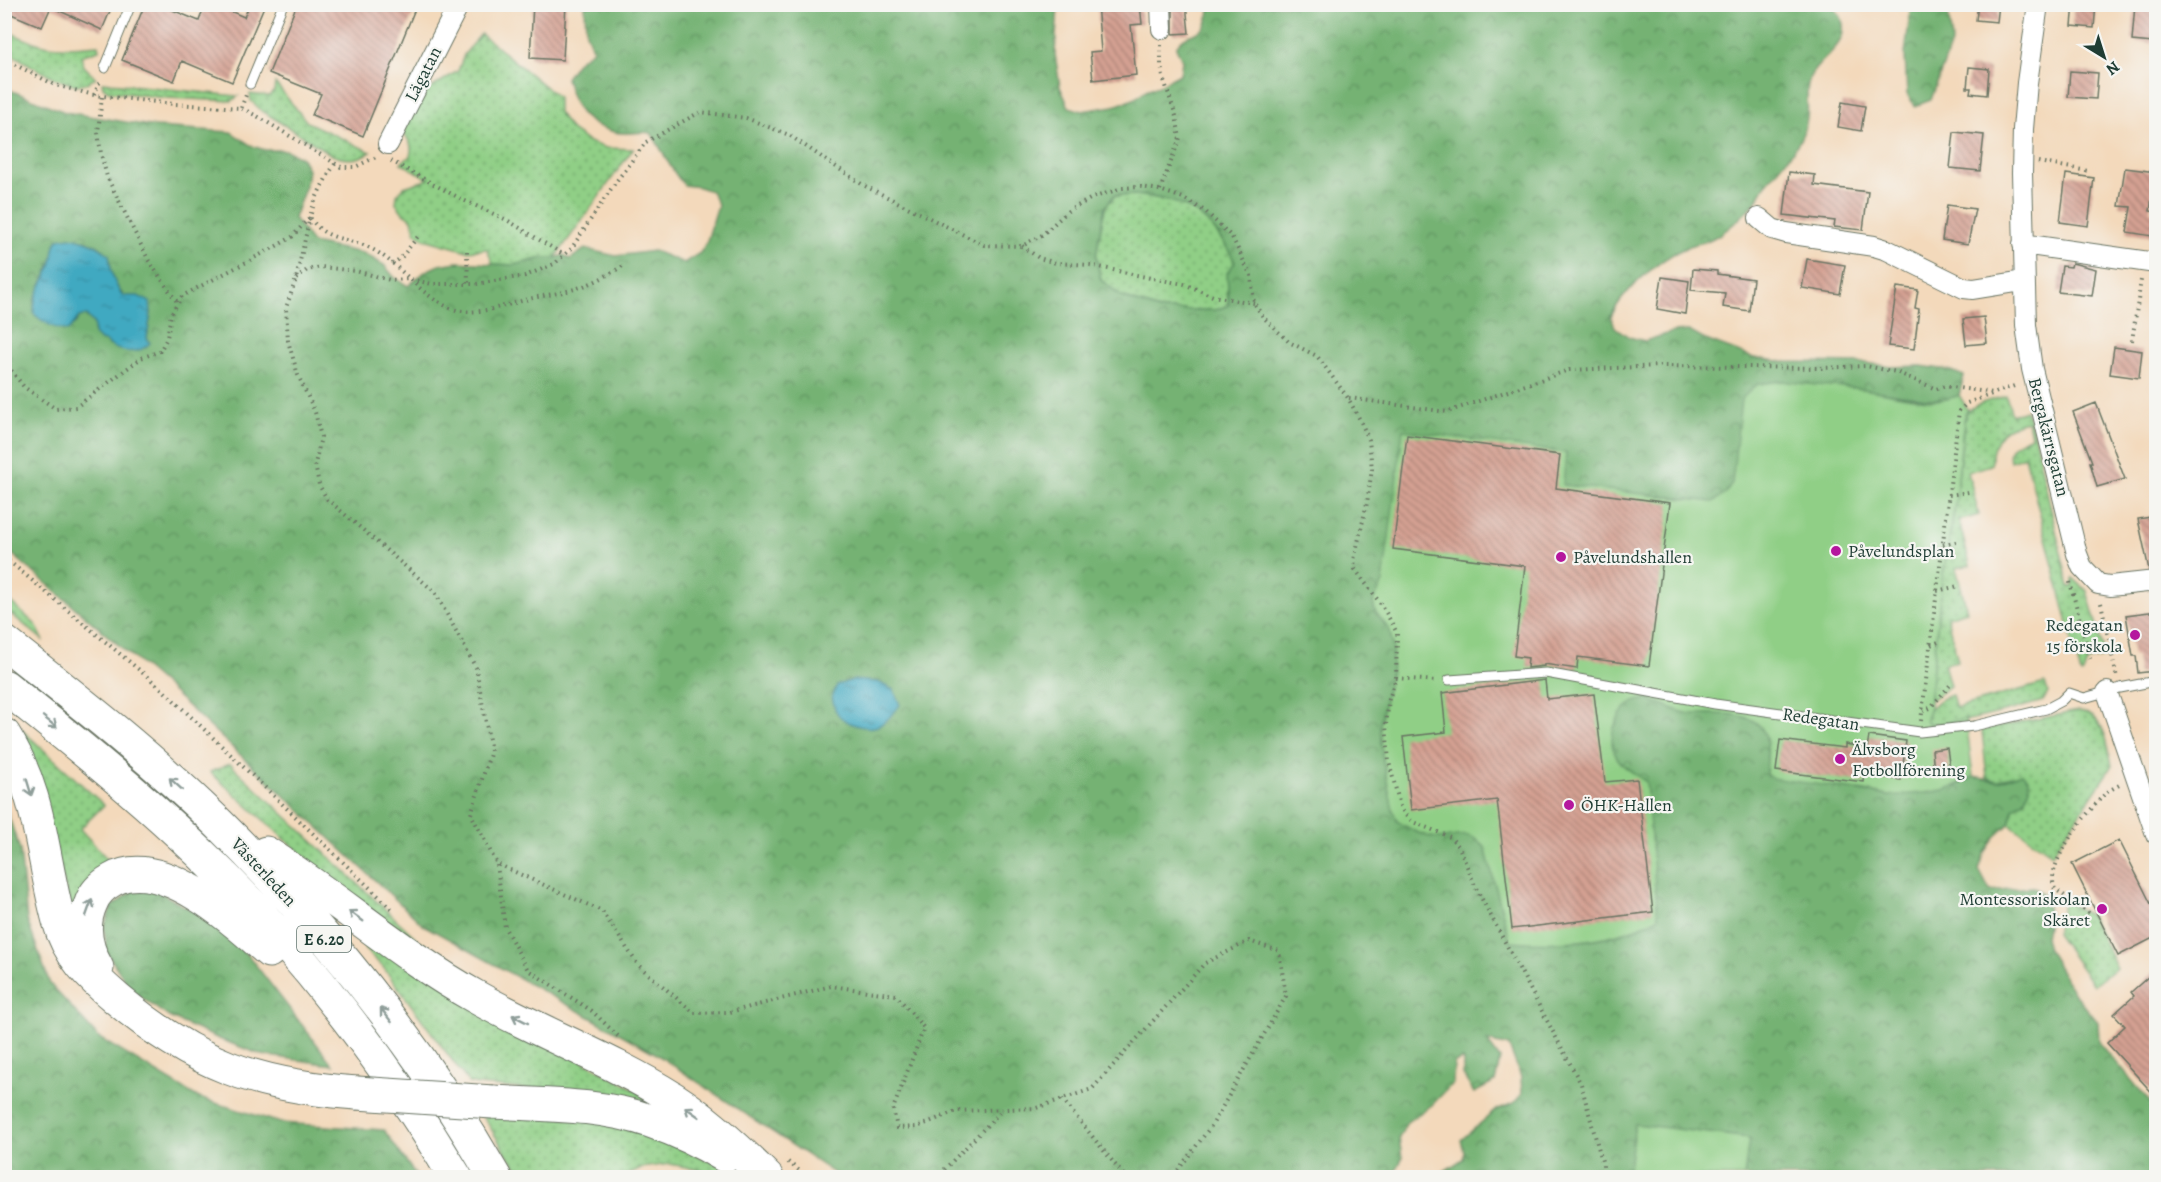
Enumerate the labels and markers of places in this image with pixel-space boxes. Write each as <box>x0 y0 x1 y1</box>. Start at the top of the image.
place label: Påvelundsplan <box>1848 539 1955 563</box>
marker: Påvelundsplan <box>1829 544 1843 558</box>
place label: Påvelundshallen <box>1573 545 1692 569</box>
marker: Påvelundshallen <box>1554 550 1568 564</box>
place label: Redegatan 15 förskola <box>2046 613 2124 658</box>
marker: Redegatan 15 förskola <box>2128 628 2142 642</box>
place label: Älvsborg Fotbollförening <box>1851 737 1965 782</box>
marker: Älvsborg Fotbollförening <box>1833 752 1847 766</box>
place label: ÖHK-Hallen <box>1581 793 1672 817</box>
marker: ÖHK-Hallen <box>1562 798 1576 812</box>
place label: Montessoriskolan Skäret <box>1959 887 2090 932</box>
marker: Montessoriskolan Skäret <box>2095 902 2109 916</box>

